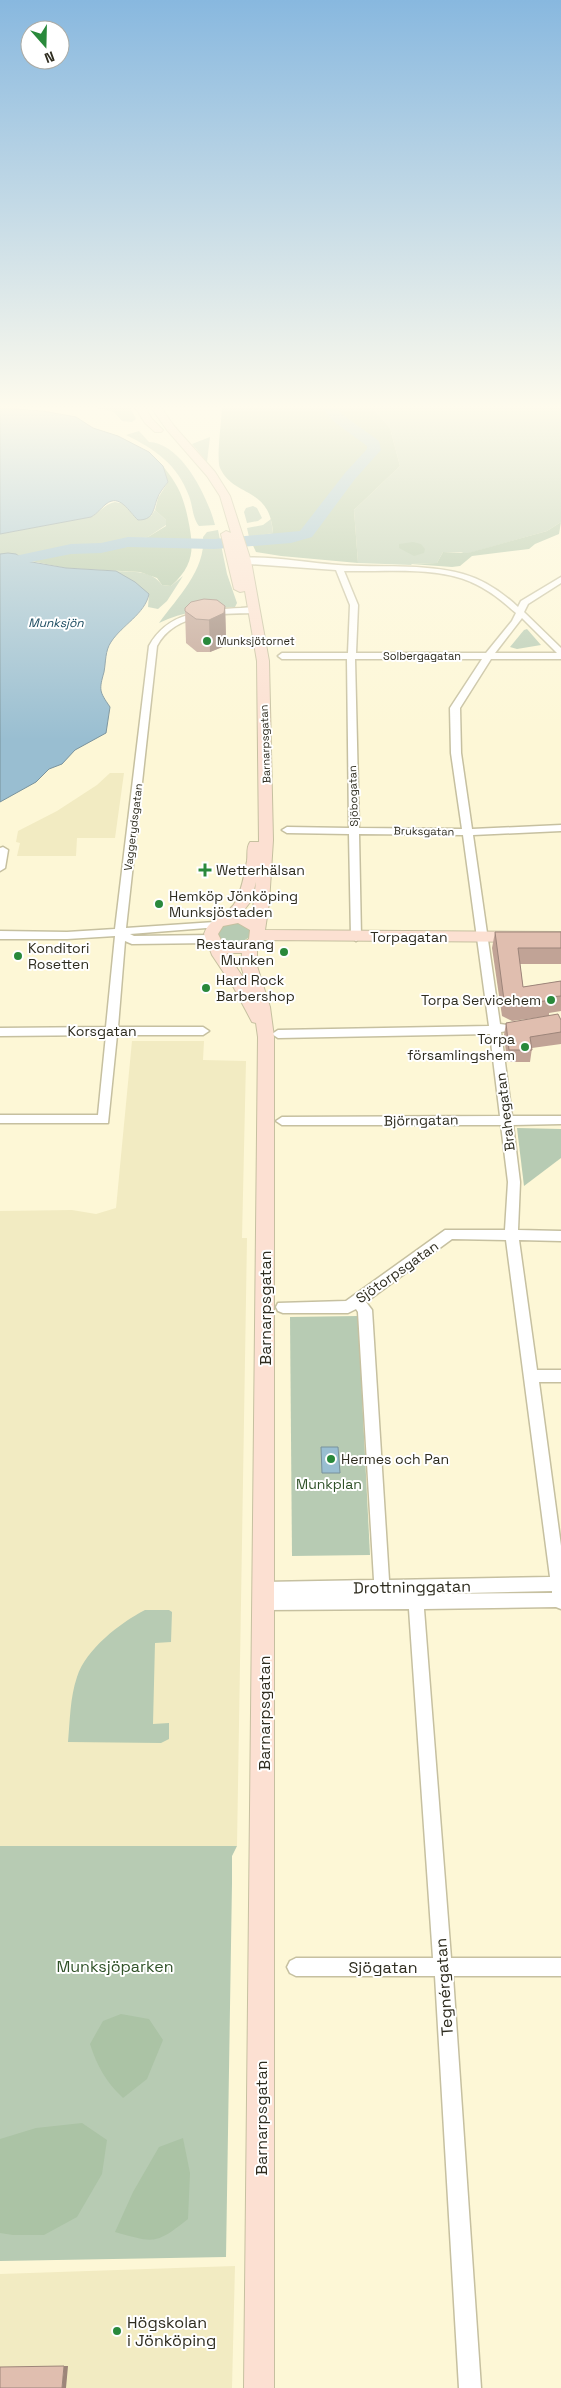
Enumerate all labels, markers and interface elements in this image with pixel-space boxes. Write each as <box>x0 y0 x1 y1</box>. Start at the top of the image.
north arrow <box>20 20 70 70</box>
text: N <box>42 47 57 67</box>
water label: Munksjön <box>28 615 84 631</box>
place label: Munksjötornet <box>217 634 295 648</box>
marker: Munksjötornet <box>201 635 213 647</box>
street label: Solbergagatan <box>383 649 461 663</box>
street label: Barnarpsgatan <box>257 704 273 784</box>
street label: Sjöbogatan <box>345 765 361 827</box>
street label: Vaggerydsgatan <box>121 782 145 872</box>
street label: Bruksgatan <box>393 823 455 839</box>
place label: Wetterhälsan <box>216 861 305 879</box>
marker: Wetterhälsan <box>198 863 212 877</box>
place label: Hemköp Jönköping Munksjöstaden <box>169 887 298 921</box>
marker: Hemköp Jönköping Munksjöstaden <box>153 898 165 910</box>
street label: Torpagatan <box>370 928 448 946</box>
place label: Restaurang Munken <box>196 935 274 969</box>
place label: Konditori Rosetten <box>28 939 89 973</box>
marker: Restaurang Munken <box>278 946 290 958</box>
marker: Konditori Rosetten <box>12 950 24 962</box>
place label: Hard Rock Barbershop <box>216 971 295 1005</box>
marker: Hard Rock Barbershop <box>200 982 212 994</box>
place label: Torpa Servicehem <box>421 991 541 1009</box>
marker: Torpa Servicehem <box>545 994 557 1006</box>
street label: Korsgatan <box>67 1022 137 1040</box>
place label: Torpa församlingshem <box>407 1030 515 1064</box>
marker: Torpa församlingshem <box>519 1041 531 1053</box>
street label: Brahegatan <box>491 1072 519 1152</box>
street label: Björngatan <box>383 1110 459 1130</box>
street label: Sjötorpsgatan <box>352 1237 442 1307</box>
street label: Barnarpsgatan <box>255 1251 276 1365</box>
place label: Hermes och Pan <box>341 1450 449 1468</box>
marker: Hermes och Pan <box>325 1453 337 1465</box>
park label: Munkplan <box>296 1475 362 1493</box>
street label: Drottninggatan <box>353 1575 471 1599</box>
street label: Barnarpsgatan <box>254 1656 275 1770</box>
street label: Tegnérgatan <box>430 1937 458 2037</box>
park label: Munksjöparken <box>56 1956 174 1977</box>
street label: Sjögatan <box>349 1957 417 1978</box>
street label: Barnarpsgatan <box>251 2061 272 2175</box>
place label: Högskolan i Jönköping <box>127 2312 216 2351</box>
marker: Högskolan i Jönköping <box>111 2325 123 2337</box>

